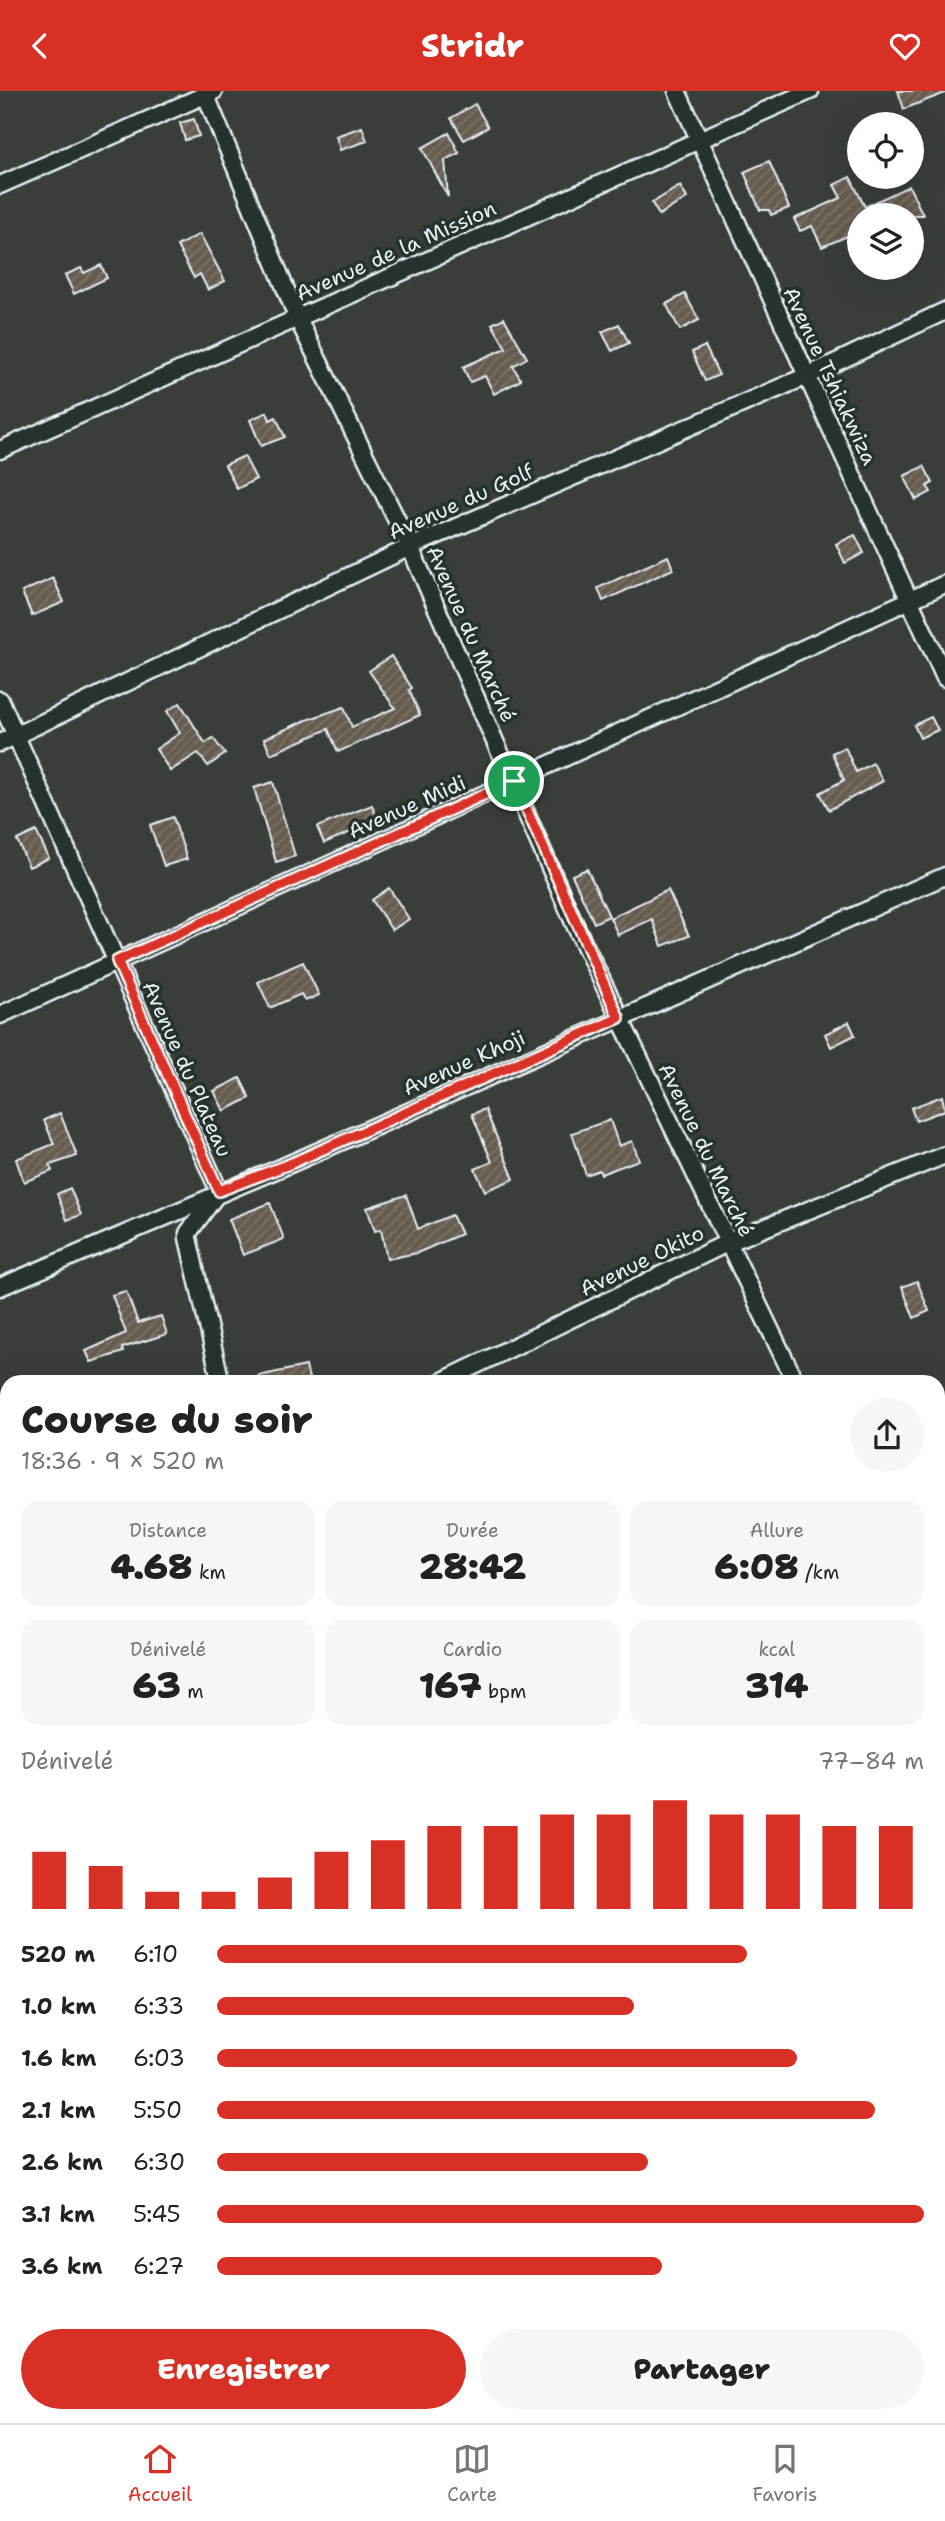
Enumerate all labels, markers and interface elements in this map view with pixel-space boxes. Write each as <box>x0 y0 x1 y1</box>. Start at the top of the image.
text: Stridr <box>421 24 524 67</box>
icon: back <box>21 27 59 65</box>
icon: heart <box>886 27 924 65</box>
map controls <box>847 112 924 280</box>
button: locate <box>847 112 924 189</box>
street label: Avenue de la Mission <box>291 194 501 308</box>
button: layers <box>847 203 924 280</box>
street label: Avenue Tshiakwiza <box>776 282 884 470</box>
street label: Avenue du Golf <box>384 457 538 547</box>
street label: Avenue du Marché <box>420 542 522 726</box>
pin <box>484 751 544 811</box>
icon: arrive <box>495 762 533 800</box>
street label: Avenue Midi <box>344 769 470 845</box>
street label: Avenue du Plateau <box>136 977 238 1161</box>
street label: Avenue Khoji <box>398 1024 530 1102</box>
street label: Avenue du Marché <box>652 1058 760 1242</box>
street label: Avenue Okito <box>575 1219 709 1303</box>
text: Course du soir <box>21 1394 313 1445</box>
button: share <box>850 1398 924 1472</box>
text: 18:36 · 9 × 520 m <box>21 1446 224 1476</box>
text: Distance <box>129 1518 207 1543</box>
text: Durée <box>446 1518 499 1543</box>
text: Allure <box>750 1518 804 1543</box>
text: 4.68 <box>110 1543 192 1590</box>
text: 28:42 <box>419 1543 526 1590</box>
text: 6:08 <box>714 1543 799 1590</box>
text: km <box>192 1560 226 1585</box>
text: /km <box>799 1560 839 1585</box>
text: Dénivelé <box>130 1637 206 1662</box>
text: Cardio <box>443 1637 502 1662</box>
text: kcal <box>758 1637 795 1662</box>
text: 63 <box>133 1662 181 1709</box>
text: 167 <box>419 1662 482 1709</box>
text: 314 <box>745 1662 809 1709</box>
text: m <box>181 1679 204 1704</box>
text: bpm <box>482 1679 526 1704</box>
text: Dénivelé <box>21 1746 113 1776</box>
text: 77–84 m <box>818 1746 924 1776</box>
text: 520 m <box>21 1939 95 1969</box>
text: 6:10 <box>133 1939 178 1969</box>
text: 1.0 km <box>21 1991 96 2021</box>
text: 6:33 <box>133 1991 184 2021</box>
text: 1.6 km <box>21 2043 96 2073</box>
text: 6:03 <box>133 2043 185 2073</box>
text: 2.1 km <box>21 2095 95 2125</box>
text: 5:50 <box>133 2095 182 2125</box>
text: 2.6 km <box>21 2147 103 2177</box>
text: 6:30 <box>133 2147 185 2177</box>
text: 3.1 km <box>21 2199 95 2229</box>
text: 5:45 <box>133 2199 181 2229</box>
text: 3.6 km <box>21 2251 102 2281</box>
text: 6:27 <box>133 2251 184 2281</box>
button: Enregistrer <box>21 2329 466 2409</box>
button: Partager <box>480 2329 924 2409</box>
tab: Accueil <box>128 2440 192 2507</box>
tab: Carte <box>447 2440 497 2507</box>
tab: Favoris <box>752 2440 817 2507</box>

